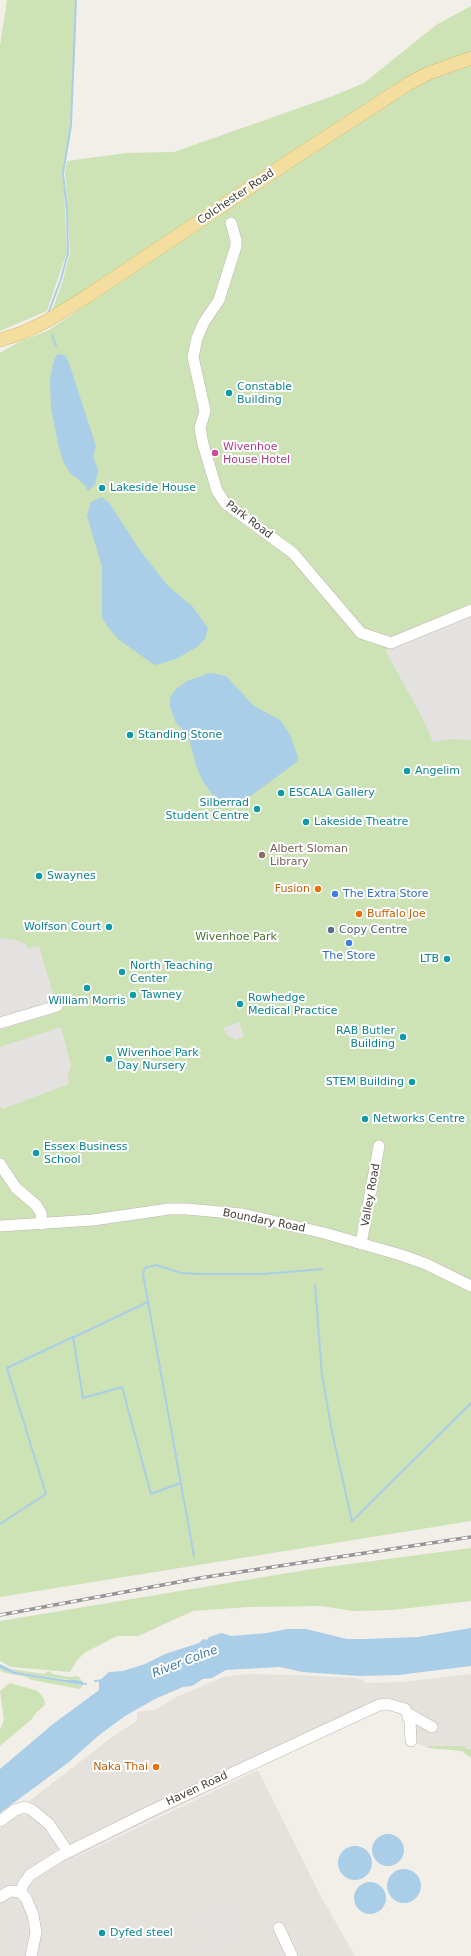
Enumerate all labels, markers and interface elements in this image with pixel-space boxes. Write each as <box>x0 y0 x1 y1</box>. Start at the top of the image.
street label: Colchester Road <box>195 166 277 228</box>
place label: Constable Building <box>237 380 292 406</box>
marker: Constable Building <box>224 388 234 398</box>
place label: Wivenhoe House Hotel <box>223 440 290 466</box>
marker: Wivenhoe House Hotel <box>210 448 220 458</box>
place label: Lakeside House <box>110 481 196 495</box>
marker: Lakeside House <box>97 483 107 493</box>
street label: Park Road <box>223 498 275 542</box>
place label: Standing Stone <box>138 728 222 742</box>
marker: Standing Stone <box>125 730 135 740</box>
place label: Angelim <box>415 764 460 778</box>
marker: Angelim <box>402 766 412 776</box>
place label: ESCALA Gallery <box>289 786 375 800</box>
marker: ESCALA Gallery <box>276 788 286 798</box>
place label: Silberrad Student Centre <box>165 796 249 822</box>
marker: Silberrad Student Centre <box>252 804 262 814</box>
place label: Lakeside Theatre <box>314 815 408 829</box>
marker: Lakeside Theatre <box>301 817 311 827</box>
place label: Albert Sloman Library <box>270 842 348 868</box>
marker: Albert Sloman Library <box>257 850 267 860</box>
place label: Swaynes <box>47 869 96 883</box>
marker: Swaynes <box>34 871 44 881</box>
place label: Fusion <box>275 882 310 896</box>
marker: Fusion <box>313 884 323 894</box>
place label: The Extra Store <box>343 887 429 901</box>
marker: The Extra Store <box>330 889 340 899</box>
place label: Buffalo Joe <box>367 907 426 921</box>
marker: Buffalo Joe <box>354 909 364 919</box>
place label: Wolfson Court <box>24 920 101 934</box>
marker: Wolfson Court <box>104 922 114 932</box>
place label: Copy Centre <box>339 923 407 937</box>
marker: Copy Centre <box>326 925 336 935</box>
park label: Wivenhoe Park <box>195 930 277 944</box>
marker: The Store <box>344 938 354 948</box>
place label: The Store <box>322 949 376 963</box>
place label: LTB <box>420 952 439 966</box>
marker: LTB <box>442 954 452 964</box>
place label: North Teaching Center <box>130 959 213 985</box>
marker: North Teaching Center <box>117 967 127 977</box>
marker: William Morris <box>82 983 92 993</box>
place label: Tawney <box>141 988 182 1002</box>
marker: Tawney <box>128 990 138 1000</box>
place label: Rowhedge Medical Practice <box>248 991 338 1017</box>
place label: William Morris <box>48 994 126 1008</box>
marker: Rowhedge Medical Practice <box>235 999 245 1009</box>
place label: RAB Butler Building <box>336 1024 395 1050</box>
marker: RAB Butler Building <box>398 1032 408 1042</box>
place label: Wivenhoe Park Day Nursery <box>117 1046 199 1072</box>
marker: Wivenhoe Park Day Nursery <box>104 1054 114 1064</box>
place label: STEM Building <box>326 1075 404 1089</box>
marker: STEM Building <box>407 1077 417 1087</box>
place label: Networks Centre <box>373 1112 465 1126</box>
marker: Networks Centre <box>360 1114 370 1124</box>
place label: Essex Business School <box>44 1140 127 1166</box>
marker: Essex Business School <box>31 1148 41 1158</box>
street label: Valley Road <box>359 1162 383 1228</box>
street label: Boundary Road <box>221 1207 307 1235</box>
water label: River Colne <box>150 1643 220 1681</box>
place label: Naka Thai <box>93 1760 148 1774</box>
marker: Naka Thai <box>151 1762 161 1772</box>
street label: Haven Road <box>164 1769 230 1809</box>
place label: Dyfed steel <box>110 1926 173 1940</box>
marker: Dyfed steel <box>97 1928 107 1938</box>

